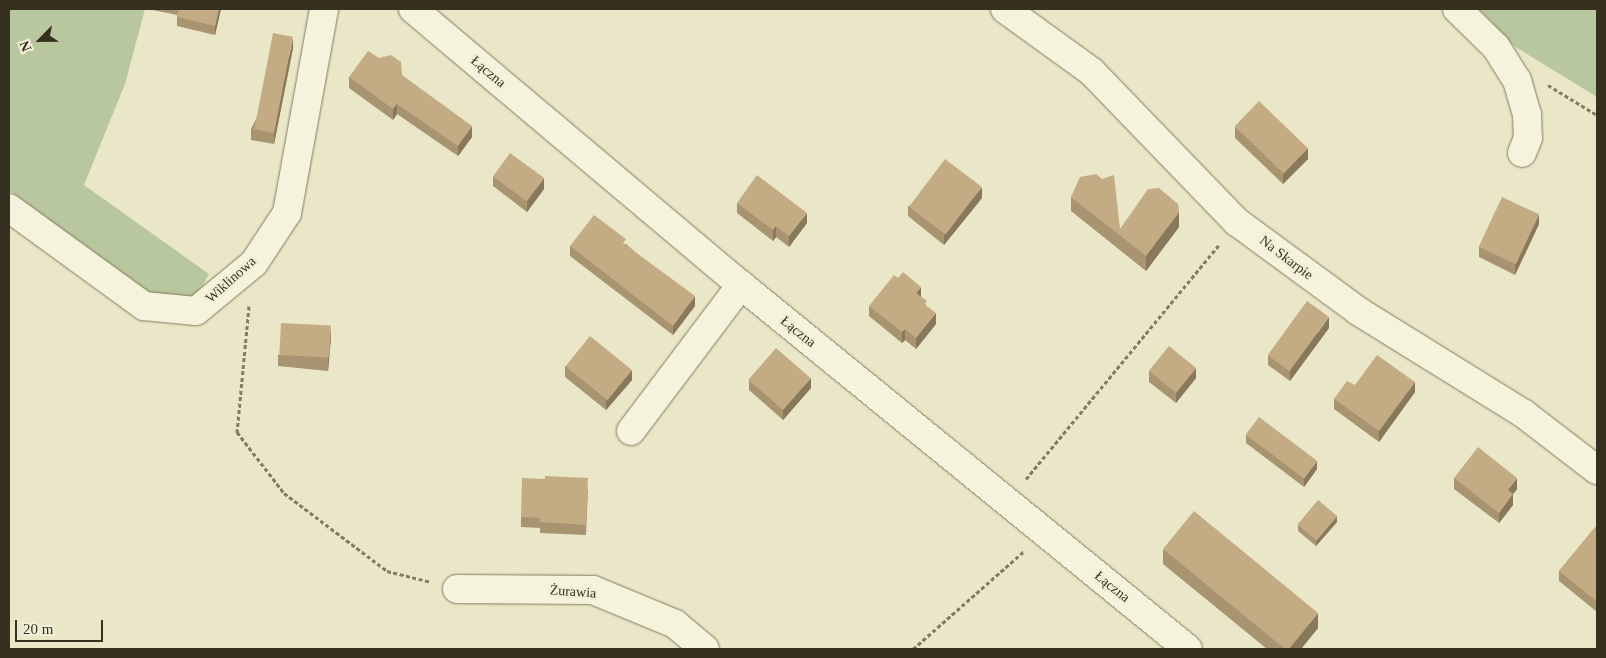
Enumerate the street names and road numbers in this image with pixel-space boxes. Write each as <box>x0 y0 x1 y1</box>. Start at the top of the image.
street label: Łączna <box>467 53 509 91</box>
street label: Na Skarpie <box>1256 232 1316 284</box>
street label: Wiklinowa <box>202 253 260 307</box>
street label: Łączna <box>777 313 819 351</box>
street label: Łączna <box>1091 568 1133 606</box>
street label: Żurawia <box>549 582 597 602</box>

